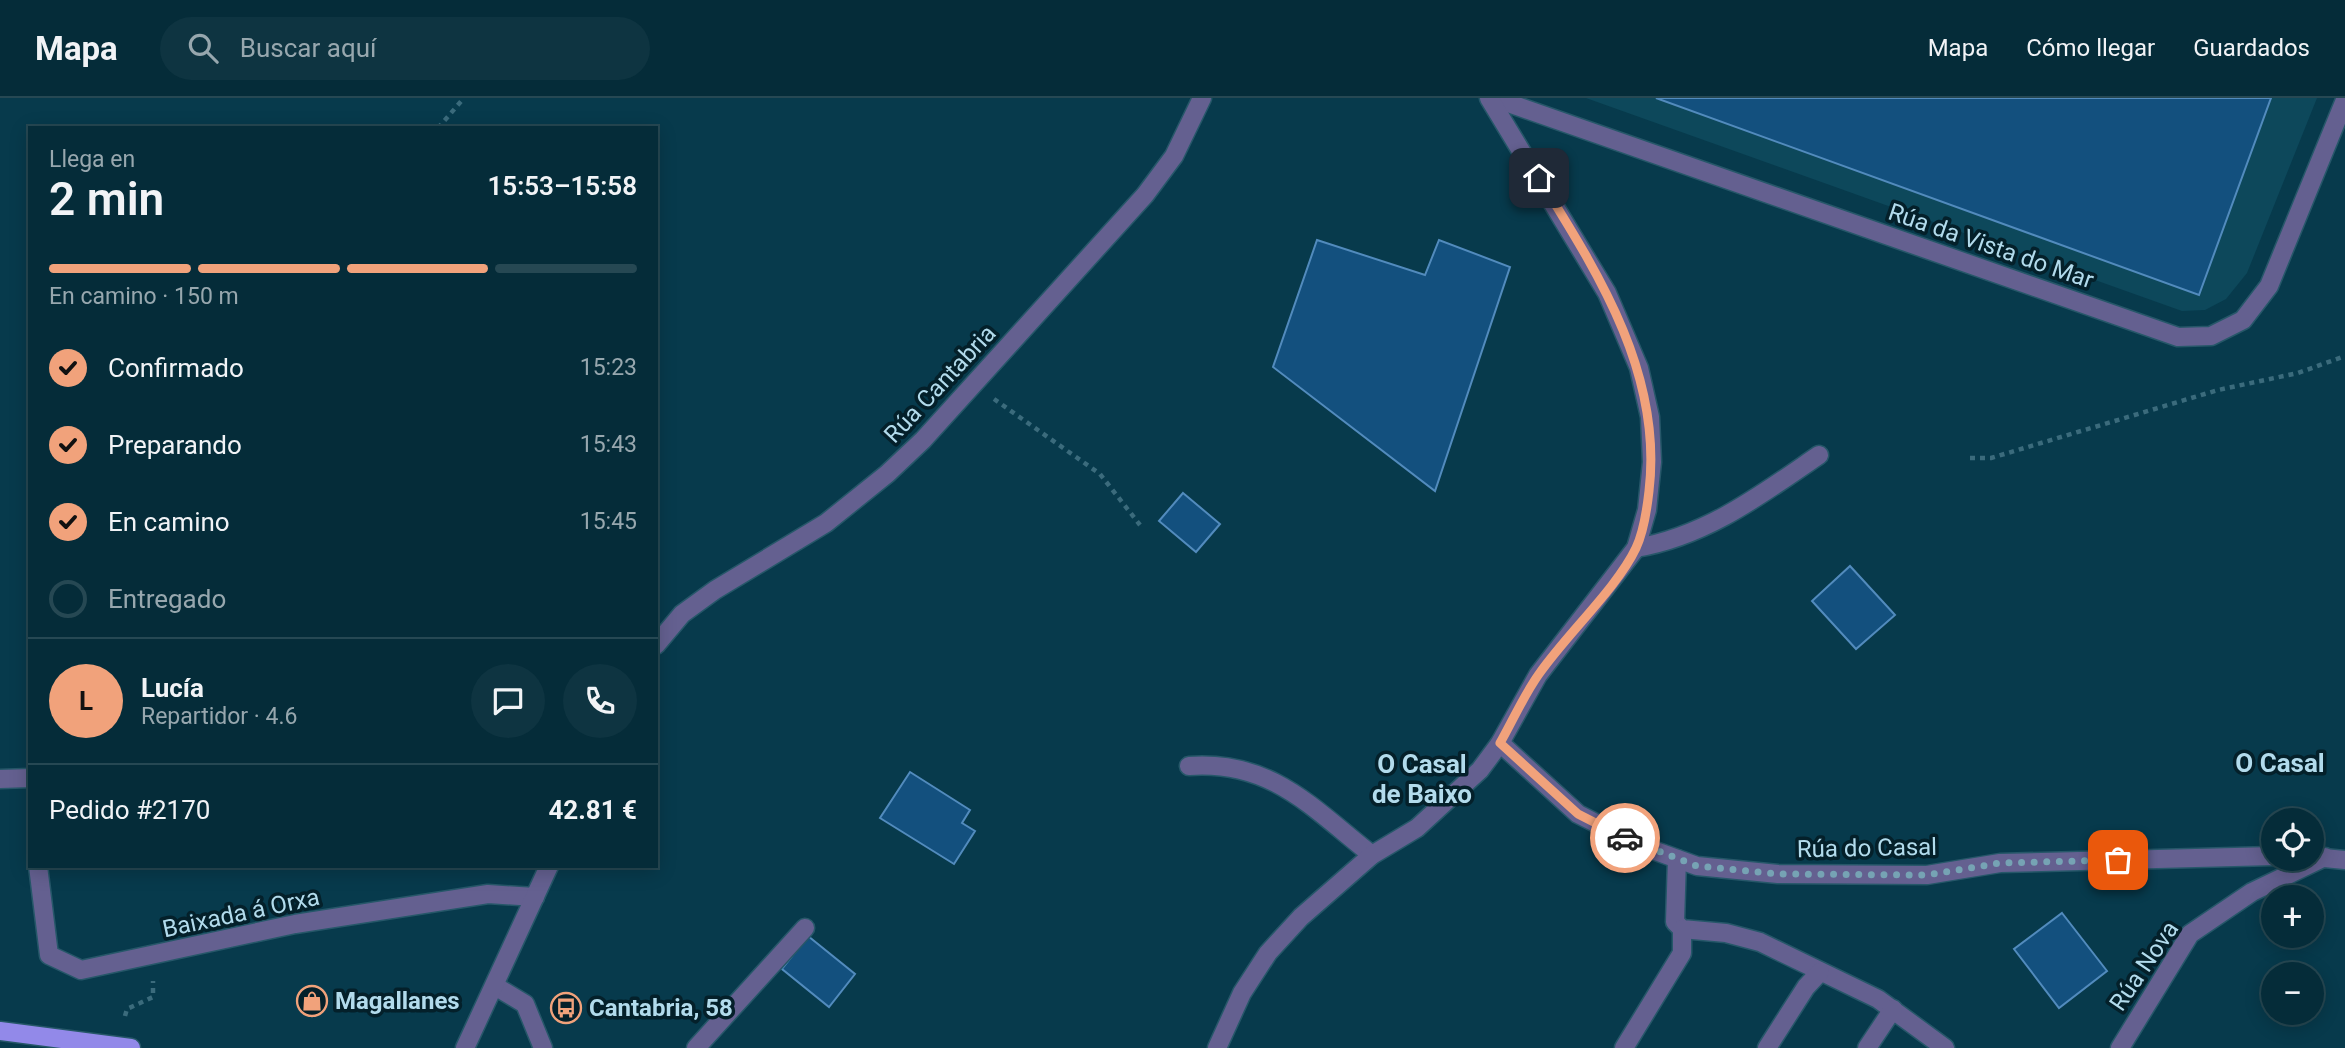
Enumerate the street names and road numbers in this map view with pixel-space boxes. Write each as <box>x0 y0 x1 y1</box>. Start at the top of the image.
street label: Rúa da Vista do Mar <box>1885 198 2097 294</box>
street label: Rúa Cantabria <box>878 319 1002 449</box>
street label: Rúa do Casal <box>1797 833 1937 863</box>
street label: Baixada á Orxa <box>160 883 322 943</box>
street label: Rúa Nova <box>2104 916 2184 1016</box>

